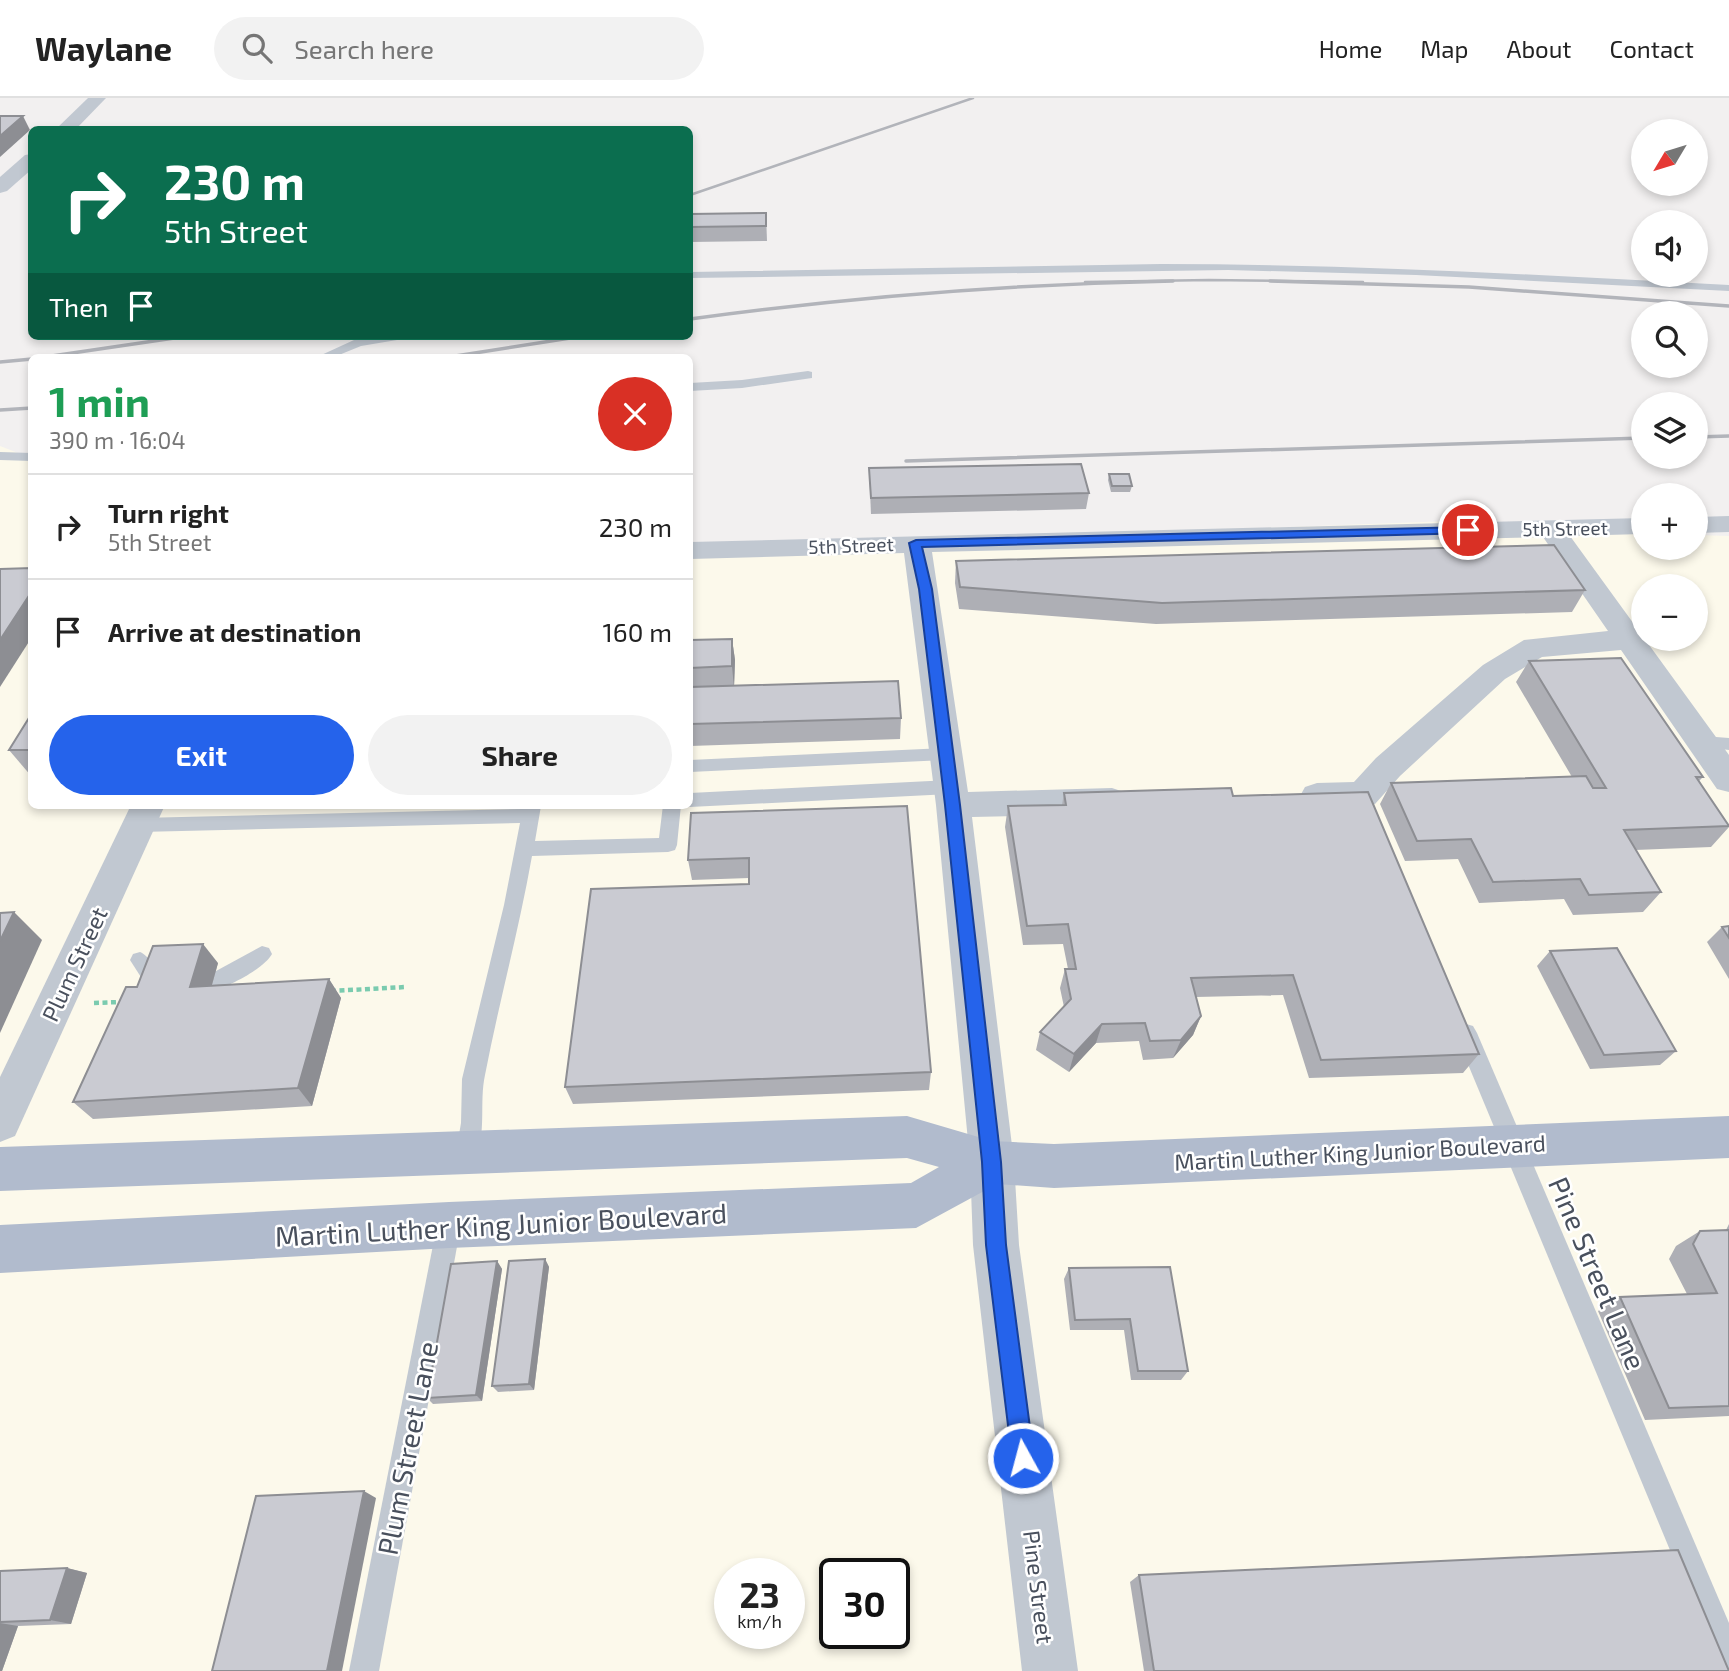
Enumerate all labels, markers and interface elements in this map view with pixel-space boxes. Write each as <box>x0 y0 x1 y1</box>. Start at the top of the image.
search box <box>214 17 704 80</box>
text: Waylane <box>35 28 172 68</box>
icon: search <box>238 29 276 67</box>
text: Search here <box>294 33 434 64</box>
text: Home <box>1319 34 1382 63</box>
text: Map <box>1420 34 1468 63</box>
text: About <box>1506 34 1572 63</box>
text: Contact <box>1610 34 1694 63</box>
north arrow <box>1631 119 1708 196</box>
map controls <box>1631 119 1708 651</box>
text: 230 m <box>164 151 305 210</box>
icon: right <box>49 154 140 245</box>
button: sound <box>1631 210 1708 287</box>
text: 5th Street <box>164 211 308 249</box>
icon: arrive <box>122 287 160 325</box>
text: Then <box>49 291 108 322</box>
button: search <box>1631 301 1708 378</box>
text: 1 min <box>49 375 150 425</box>
button: close <box>598 377 672 451</box>
button: layers <box>1631 392 1708 469</box>
text: 390 m · 16:04 <box>49 426 186 454</box>
button: + <box>1631 483 1708 560</box>
text: Turn right <box>108 497 229 528</box>
pin <box>1438 500 1498 560</box>
icon: right <box>49 508 87 546</box>
text: 230 m <box>599 511 672 542</box>
icon: arrive <box>1449 511 1487 549</box>
street label: 5th Street <box>1522 516 1608 540</box>
text: 5th Street <box>108 528 212 556</box>
street label: 5th Street <box>808 532 894 558</box>
button: − <box>1631 574 1708 651</box>
icon: arrive <box>49 613 87 651</box>
text: Arrive at destination <box>108 616 361 647</box>
text: 160 m <box>603 616 672 647</box>
button: Exit <box>49 715 354 795</box>
button: Share <box>368 715 672 795</box>
street label: Plum Street <box>35 902 113 1026</box>
street label: Martin Luther King Junior Boulevard <box>1174 1128 1546 1176</box>
street label: Pine Street Lane <box>1542 1171 1654 1375</box>
street label: Martin Luther King Junior Boulevard <box>274 1195 728 1253</box>
street label: Plum Street Lane <box>370 1338 444 1558</box>
position arrow <box>986 1421 1060 1495</box>
street label: Pine Street <box>1018 1529 1060 1646</box>
speed limit sign: 30 <box>819 1558 910 1649</box>
text: 23 <box>739 1573 780 1615</box>
text: km/h <box>737 1610 782 1632</box>

